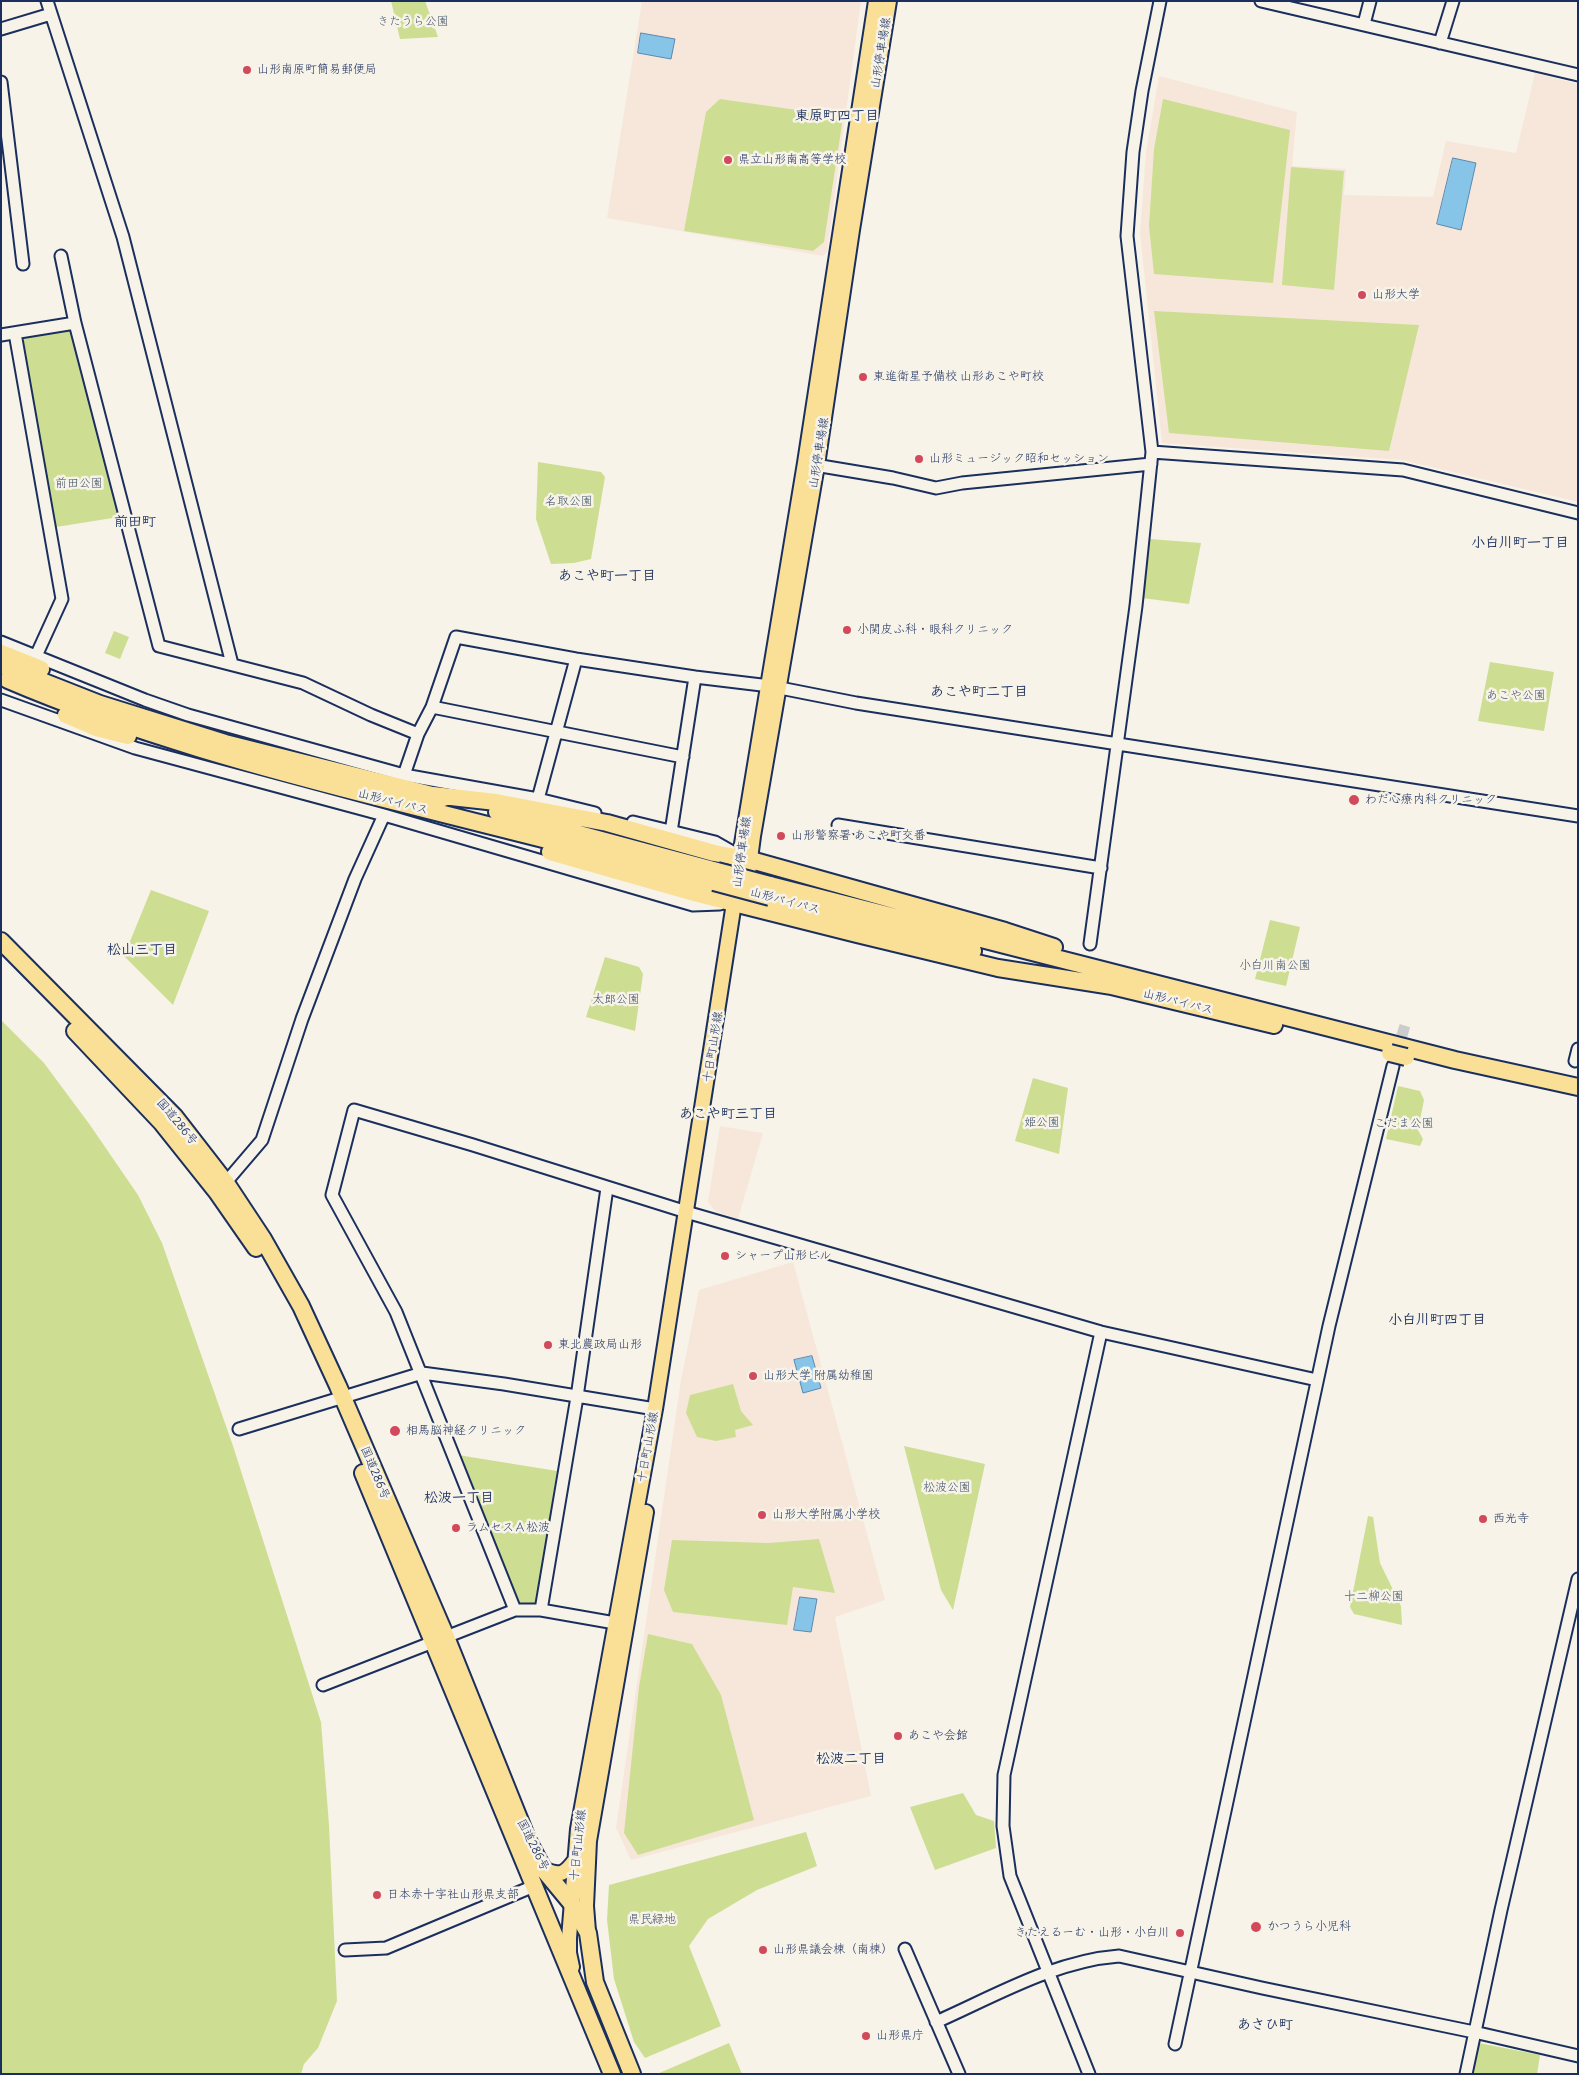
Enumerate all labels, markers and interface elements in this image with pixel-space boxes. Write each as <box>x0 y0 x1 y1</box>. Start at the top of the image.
park label: きたうら公園 <box>377 15 449 29</box>
street label: 山形停車場線 <box>868 16 894 90</box>
place label: 山形南原町簡易郵便局 <box>257 63 377 77</box>
marker: 山形南原町簡易郵便局 <box>241 64 253 76</box>
district label: 東原町四丁目 <box>795 108 879 124</box>
place label: 県立山形南高等学校 <box>738 153 846 167</box>
marker: 県立山形南高等学校 <box>722 154 734 166</box>
place label: 山形大学 <box>1372 288 1420 302</box>
marker: 山形大学 <box>1356 289 1368 301</box>
place label: 東進衛星予備校 山形あこや町校 <box>873 370 1044 384</box>
marker: 東進衛星予備校 山形あこや町校 <box>857 371 869 383</box>
street label: 山形停車場線 <box>806 416 832 490</box>
place label: 山形ミュージック昭和セッション <box>929 452 1109 466</box>
marker: 山形ミュージック昭和セッション <box>913 453 925 465</box>
park label: 前田公園 <box>55 477 103 491</box>
park label: 名取公園 <box>545 495 593 509</box>
district label: 前田町 <box>114 514 156 530</box>
district label: 小白川町一丁目 <box>1471 535 1569 551</box>
district label: あこや町一丁目 <box>558 568 656 584</box>
place label: 小関皮ふ科・眼科クリニック <box>857 623 1013 637</box>
marker: 小関皮ふ科・眼科クリニック <box>841 624 853 636</box>
district label: あこや町二丁目 <box>930 684 1028 700</box>
park label: あこや公園 <box>1486 689 1546 703</box>
street label: 山形バイパス <box>356 786 430 818</box>
marker: わだ心療内科クリニック <box>1347 793 1361 807</box>
place label: わだ心療内科クリニック <box>1365 793 1497 807</box>
street label: 山形停車場線 <box>730 815 754 889</box>
place label: 山形警察署 あこや町交番 <box>791 829 926 843</box>
marker: 山形警察署 あこや町交番 <box>775 830 787 842</box>
street label: 山形バイパス <box>748 885 822 917</box>
district label: 松山三丁目 <box>107 942 177 958</box>
park label: 小白川南公園 <box>1239 959 1311 973</box>
street label: 山形バイパス <box>1141 986 1215 1018</box>
park label: 太郎公園 <box>592 993 640 1007</box>
street label: 十日町山形線 <box>700 1010 726 1084</box>
street label: 国道286号 <box>153 1096 201 1148</box>
district label: あこや町三丁目 <box>679 1106 777 1122</box>
park label: 姫公園 <box>1024 1116 1060 1130</box>
park label: こだま公園 <box>1374 1117 1434 1131</box>
place label: シャープ山形ビル <box>735 1249 831 1263</box>
marker: シャープ山形ビル <box>719 1250 731 1262</box>
district label: 小白川町四丁目 <box>1388 1312 1486 1328</box>
place label: 東北農政局山形 <box>558 1338 642 1352</box>
marker: 東北農政局山形 <box>542 1339 554 1351</box>
place label: 山形大学 附属幼稚園 <box>763 1369 874 1383</box>
marker: 山形大学 附属幼稚園 <box>747 1370 759 1382</box>
street label: 十日町山形線 <box>635 1410 661 1484</box>
marker: 相馬脳神経クリニック <box>388 1424 402 1438</box>
place label: 相馬脳神経クリニック <box>406 1424 526 1438</box>
street label: 国道286号 <box>357 1444 393 1502</box>
park label: 松波公園 <box>923 1481 971 1495</box>
district label: 松波一丁目 <box>424 1490 494 1506</box>
place label: 山形大学附属小学校 <box>772 1508 880 1522</box>
marker: 山形大学附属小学校 <box>756 1509 768 1521</box>
place label: 西光寺 <box>1493 1512 1529 1526</box>
marker: 西光寺 <box>1477 1513 1489 1525</box>
place label: ラムセスＡ松波 <box>466 1521 550 1535</box>
marker: ラムセスＡ松波 <box>450 1522 462 1534</box>
park label: 十二柳公園 <box>1344 1590 1404 1604</box>
place label: あこや会館 <box>908 1729 968 1743</box>
marker: あこや会館 <box>892 1730 904 1742</box>
district label: 松波二丁目 <box>816 1751 886 1767</box>
street label: 十日町山形線 <box>567 1808 589 1882</box>
street label: 国道286号 <box>514 1817 552 1873</box>
place label: 日本赤十字社山形県支部 <box>387 1888 519 1902</box>
marker: 日本赤十字社山形県支部 <box>371 1889 383 1901</box>
park label: 県民緑地 <box>628 1913 676 1927</box>
marker: かつうら小児科 <box>1249 1920 1263 1934</box>
place label: かつうら小児科 <box>1267 1920 1351 1934</box>
place label: きたえるーむ・山形・小白川 <box>1014 1926 1170 1940</box>
marker: きたえるーむ・山形・小白川 <box>1174 1927 1186 1939</box>
place label: 山形県議会棟（南棟） <box>773 1943 893 1957</box>
marker: 山形県議会棟（南棟） <box>757 1944 769 1956</box>
district label: あさひ町 <box>1237 2017 1293 2033</box>
place label: 山形県庁 <box>876 2029 924 2043</box>
marker: 山形県庁 <box>860 2030 872 2042</box>

